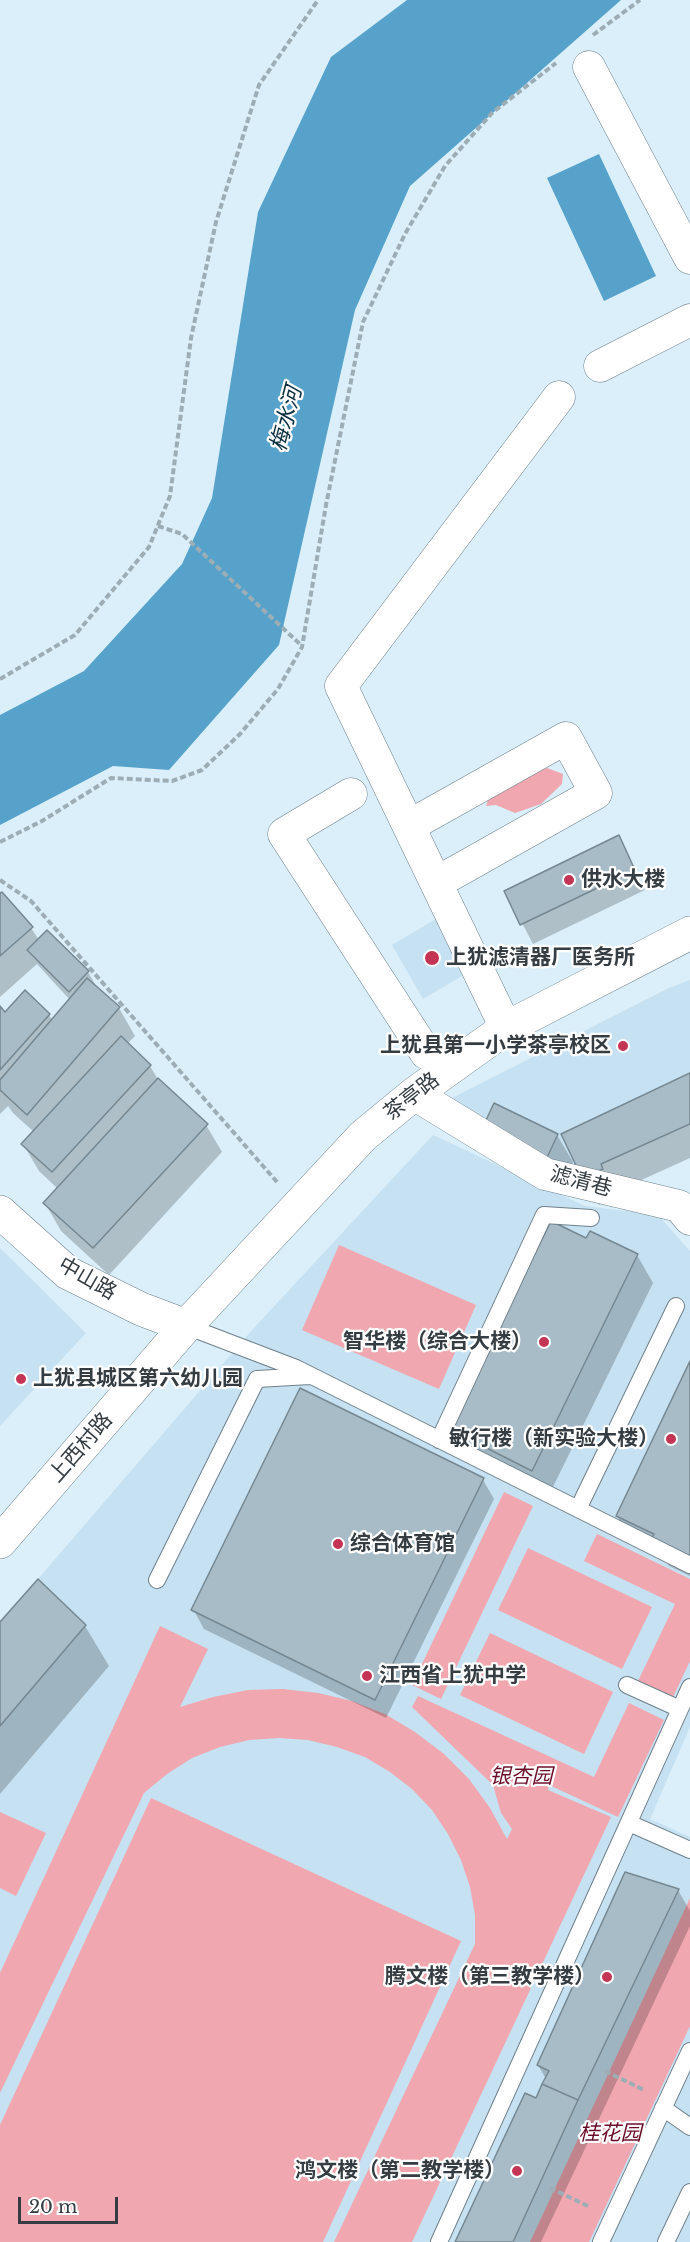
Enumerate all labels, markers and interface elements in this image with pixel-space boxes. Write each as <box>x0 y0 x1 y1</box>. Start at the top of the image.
water label: 梅水河 <box>266 384 308 454</box>
place label: 供水大楼 <box>581 867 665 893</box>
marker: 供水大楼 <box>562 873 576 887</box>
place label: 上犹滤清器厂医务所 <box>446 945 635 971</box>
marker: 上犹滤清器厂医务所 <box>423 949 441 967</box>
place label: 上犹县第一小学茶亭校区 <box>380 1033 611 1059</box>
marker: 上犹县第一小学茶亭校区 <box>616 1039 630 1053</box>
street label: 茶亭路 <box>379 1068 445 1126</box>
street label: 滤清巷 <box>547 1162 615 1202</box>
street label: 中山路 <box>53 1252 121 1306</box>
place label: 智华楼（综合大楼） <box>343 1329 532 1355</box>
marker: 智华楼（综合大楼） <box>537 1335 551 1349</box>
place label: 上犹县城区第六幼儿园 <box>33 1366 243 1392</box>
marker: 上犹县城区第六幼儿园 <box>14 1372 28 1386</box>
street label: 上西村路 <box>44 1408 118 1488</box>
place label: 敏行楼（新实验大楼） <box>449 1426 659 1452</box>
marker: 敏行楼（新实验大楼） <box>664 1432 678 1446</box>
place label: 综合体育馆 <box>350 1531 455 1557</box>
marker: 综合体育馆 <box>331 1537 345 1551</box>
place label: 江西省上犹中学 <box>379 1663 526 1689</box>
marker: 江西省上犹中学 <box>360 1669 374 1683</box>
park label: 银杏园 <box>490 1764 552 1790</box>
place label: 腾文楼（第三教学楼） <box>385 1964 595 1990</box>
marker: 腾文楼（第三教学楼） <box>600 1970 614 1984</box>
park label: 桂花园 <box>579 2121 641 2147</box>
place label: 鸿文楼（第二教学楼） <box>295 2158 505 2184</box>
marker: 鸿文楼（第二教学楼） <box>510 2164 524 2178</box>
scale bar <box>21 2185 122 2223</box>
text: 20 m <box>29 2196 77 2218</box>

